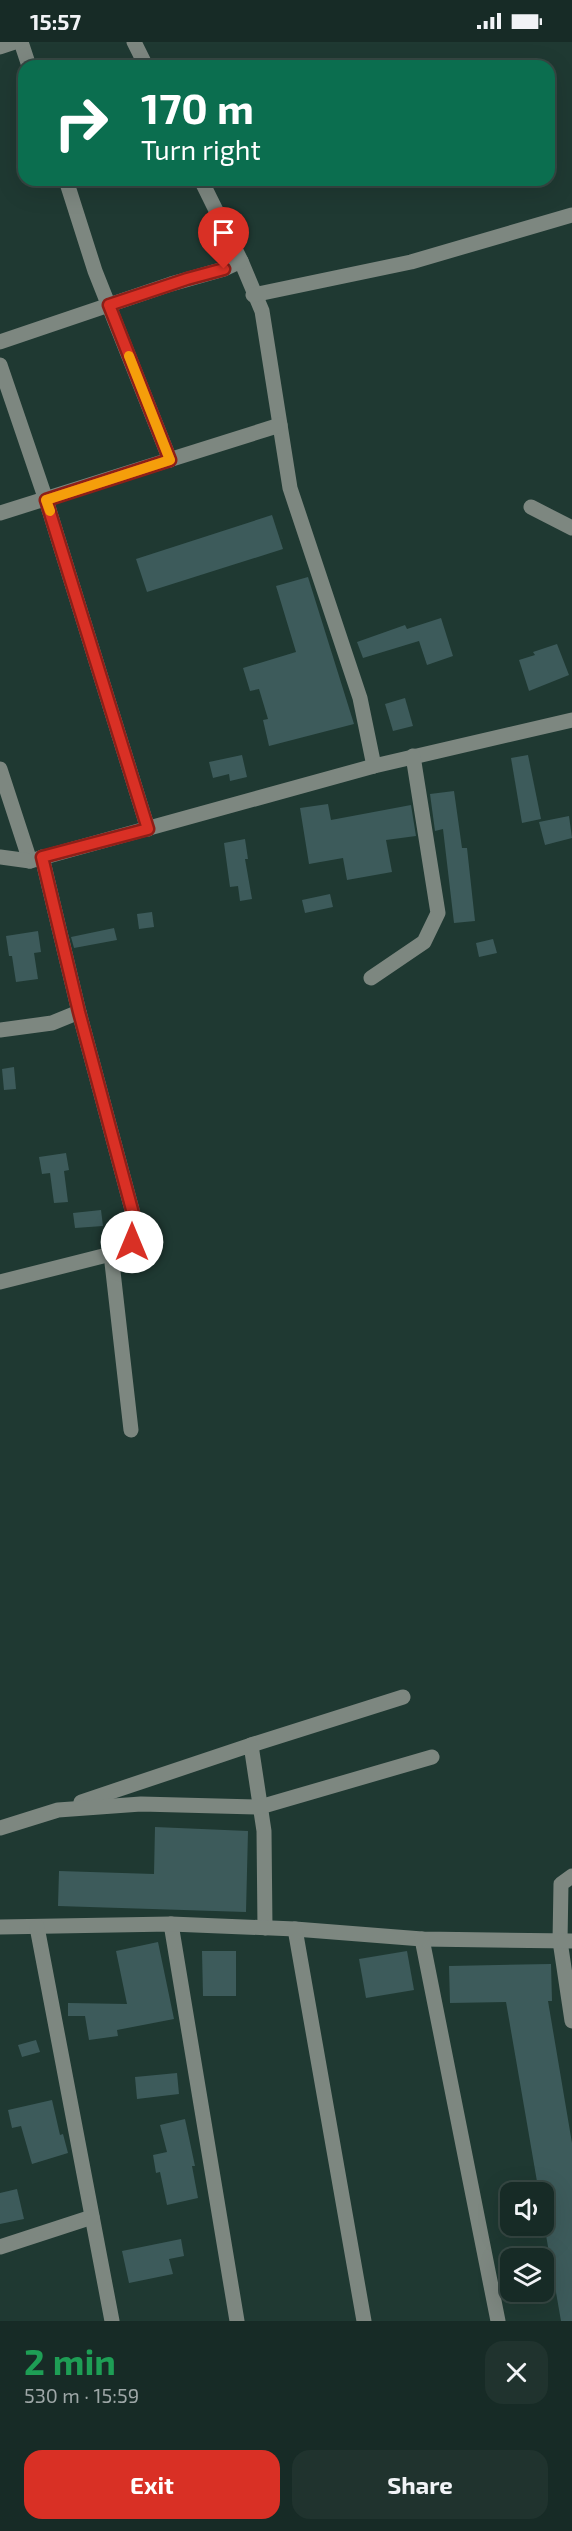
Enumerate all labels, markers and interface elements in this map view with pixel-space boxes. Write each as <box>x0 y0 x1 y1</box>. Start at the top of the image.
text: 15:57 <box>30 8 81 34</box>
text: 170 m <box>141 82 254 132</box>
icon: right <box>42 84 120 162</box>
text: Turn right <box>141 133 261 165</box>
pin <box>198 207 249 269</box>
icon: arrive <box>207 216 240 249</box>
position arrow <box>100 1210 164 1274</box>
map controls <box>500 2182 554 2302</box>
button: sound <box>500 2182 554 2236</box>
button: layers <box>500 2248 554 2302</box>
text: 2 min <box>24 2339 116 2382</box>
button: close <box>485 2341 548 2404</box>
text: 530 m · 15:59 <box>24 2383 139 2407</box>
button: Exit <box>24 2450 280 2519</box>
button: Share <box>292 2450 548 2519</box>

